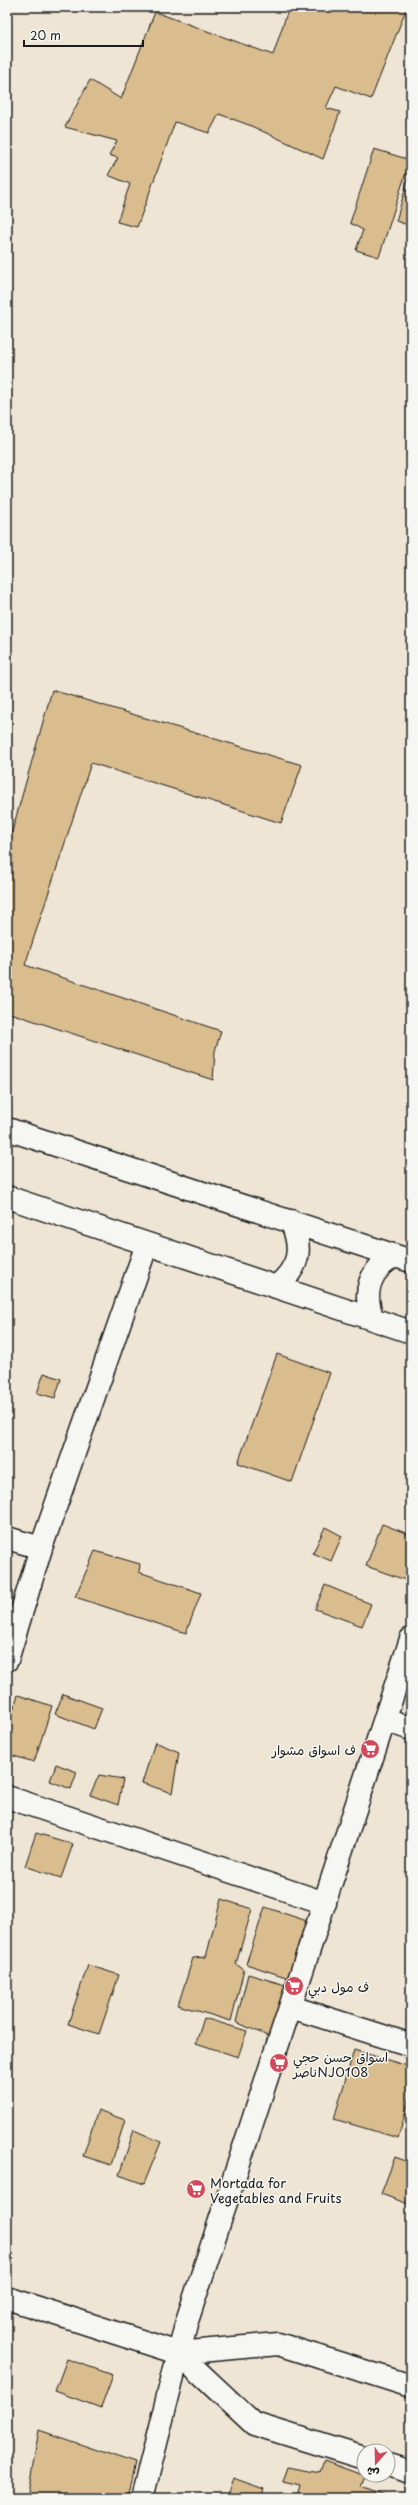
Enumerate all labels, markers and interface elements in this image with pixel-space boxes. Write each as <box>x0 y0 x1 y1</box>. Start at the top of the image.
scale bar <box>24 22 143 48</box>
text: 20 m <box>30 26 61 44</box>
supermarket icon: ف اسواق مشوار <box>359 1738 381 1760</box>
place label: ف اسواق مشوار <box>271 1740 356 1759</box>
supermarket icon: ف مول دبي <box>283 1975 305 1997</box>
place label: ف مول دبي <box>308 1977 369 1999</box>
place label: اسواق حسن حجي ناصرNJ0108 <box>292 2047 388 2081</box>
supermarket icon: اسواق حسن حجي ناصرNJ0108 <box>268 2052 290 2074</box>
place label: Mortada for Vegetables and Fruits <box>210 2173 342 2207</box>
supermarket icon: Mortada for Vegetables and Fruits <box>185 2178 207 2200</box>
north arrow <box>356 2443 396 2483</box>
text: ش <box>364 2463 381 2483</box>

